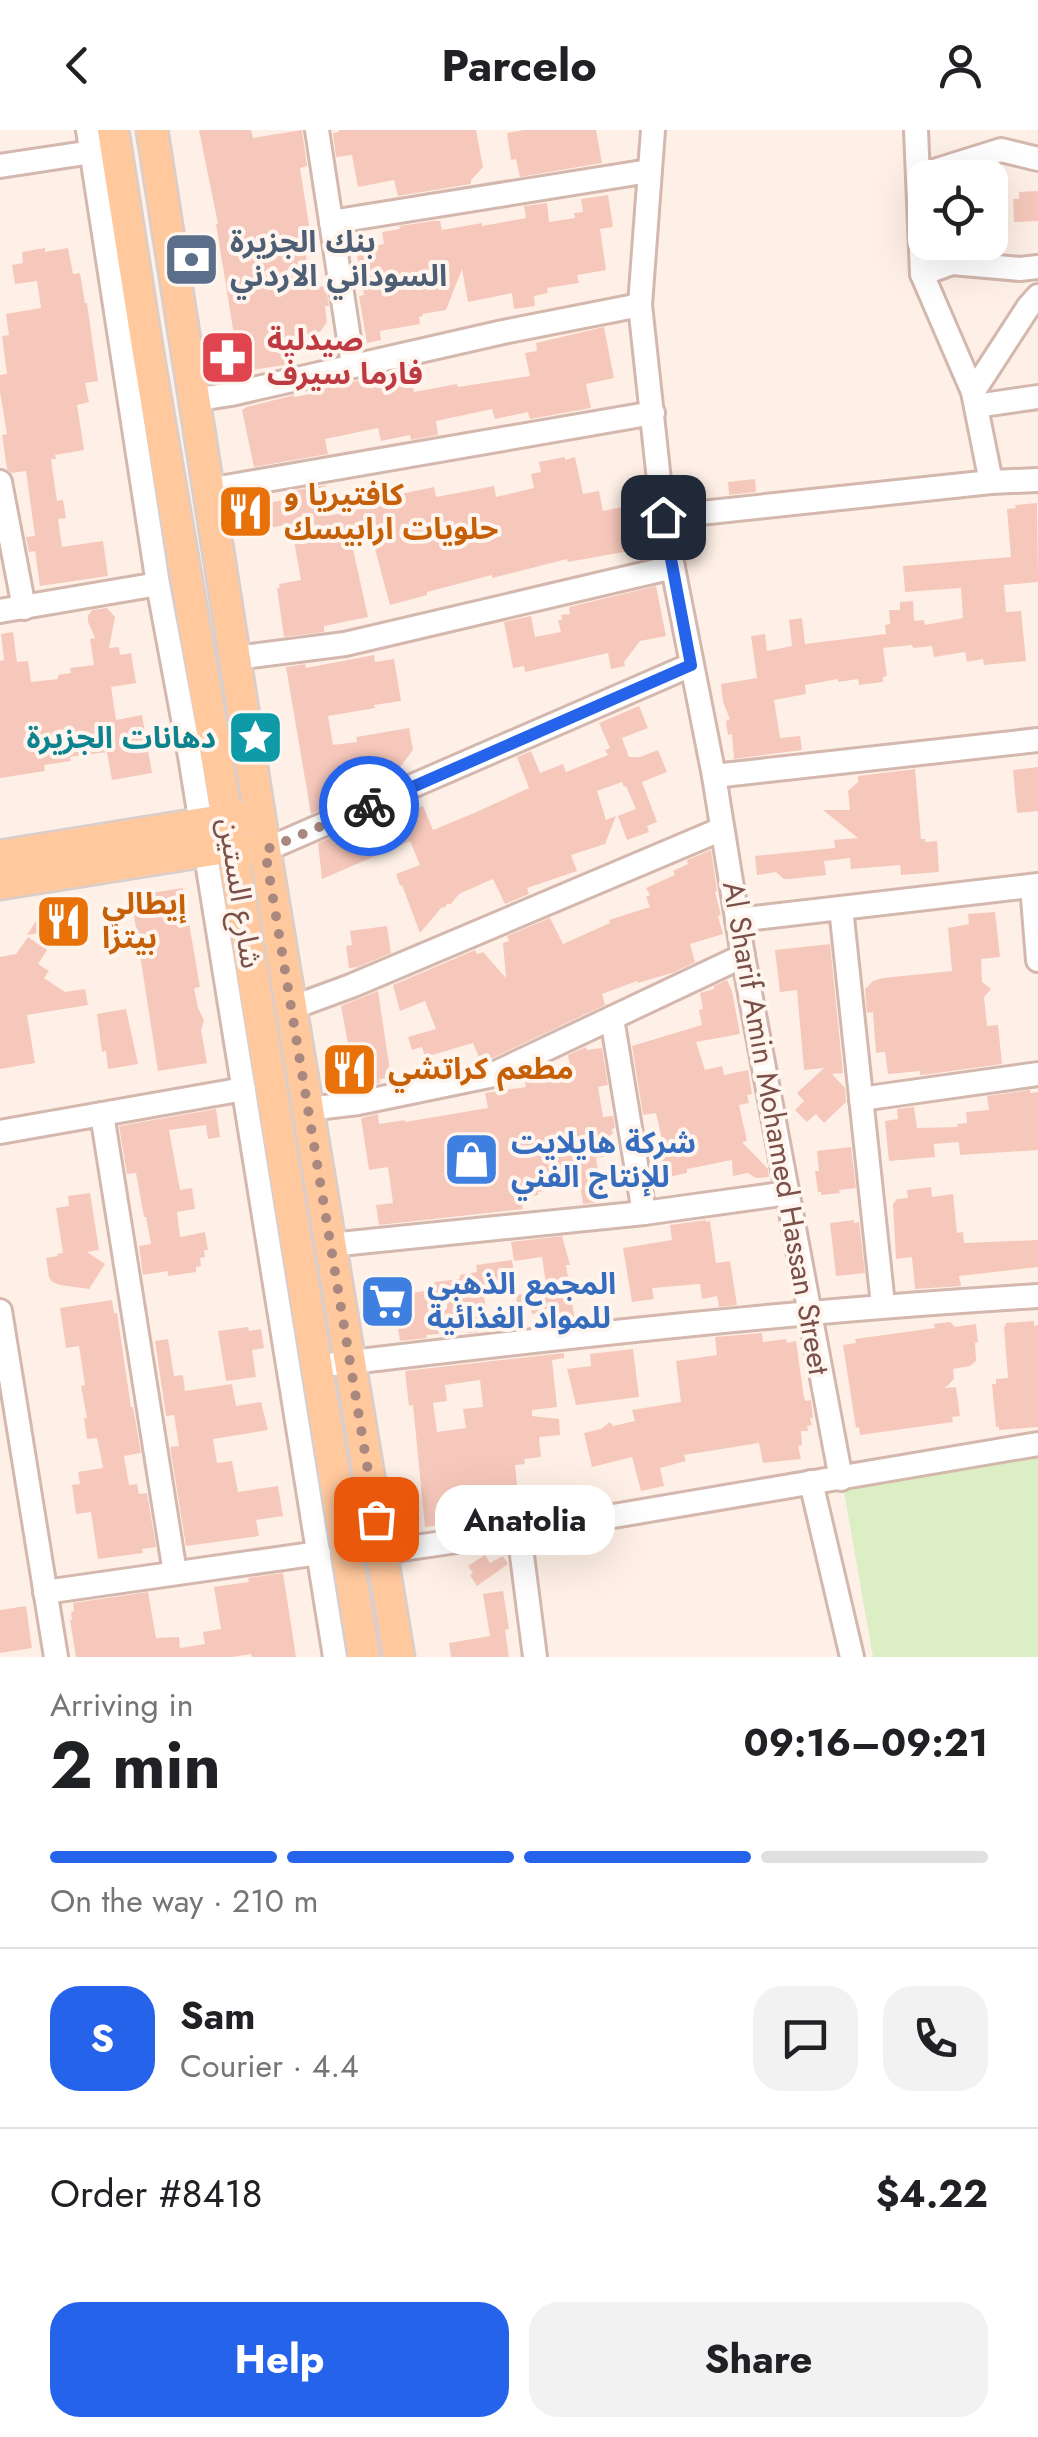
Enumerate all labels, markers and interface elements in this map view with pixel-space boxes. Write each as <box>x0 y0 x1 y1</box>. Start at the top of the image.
text: Parcelo <box>441 33 597 98</box>
icon: back <box>50 38 105 93</box>
icon: person <box>933 38 988 93</box>
map controls <box>908 160 1008 260</box>
button: locate <box>908 160 1008 260</box>
place label: بنك الجزيرة السوداني الاردني <box>230 220 447 300</box>
bank icon: بنك الجزيرة السوداني الاردني <box>161 229 221 289</box>
place label: صيدلية فارما سيرف <box>267 318 423 395</box>
pharmacy icon: صيدلية فارما سيرف <box>198 327 258 387</box>
place label: كافتيريا و حلويات ارابيسك <box>284 473 499 550</box>
pin <box>621 475 706 560</box>
restaurant icon: كافتيريا و حلويات ارابيسك <box>215 482 275 542</box>
icon: home <box>636 490 691 545</box>
place icon: دهانات الجزيرة <box>225 708 285 768</box>
place label: دهانات الجزيرة <box>26 716 216 759</box>
courier <box>319 756 419 856</box>
icon: bike <box>342 779 397 834</box>
street label: شارع الستين <box>206 814 274 972</box>
street label: Al Sharif Amin Mohamed Hassan Street <box>712 878 841 1379</box>
place label: إيطالي بيتزا <box>102 882 187 959</box>
restaurant icon: إيطالي بيتزا <box>33 891 93 951</box>
restaurant icon: مطعم كراتشي <box>319 1039 379 1099</box>
place label: مطعم كراتشي <box>388 1047 574 1093</box>
place label: شركة هايلايت للإنتاج الفني <box>511 1121 696 1201</box>
shop icon: شركة هايلايت للإنتاج الفني <box>442 1130 502 1190</box>
place label: المجمع الذهبي للمواد الغذائية <box>427 1262 616 1339</box>
supermarket icon: المجمع الذهبي للمواد الغذائية <box>358 1271 418 1331</box>
pin <box>334 1477 419 1562</box>
callout: Anatolia <box>436 1484 616 1554</box>
icon: bag <box>349 1492 404 1547</box>
text: Anatolia <box>464 1497 586 1543</box>
text: Arriving in <box>50 1682 194 1728</box>
text: 09:16–09:21 <box>744 1715 988 1770</box>
text: 2 min <box>50 1718 221 1812</box>
text: On the way · 210 m <box>50 1878 318 1924</box>
button: chat <box>753 1986 858 2091</box>
button: phone <box>883 1986 988 2091</box>
text: Sam <box>180 1988 255 2043</box>
text: S <box>91 2011 114 2066</box>
text: Courier · 4.4 <box>180 2043 359 2089</box>
text: Order #8418 <box>50 2166 262 2221</box>
text: $4.22 <box>876 2166 988 2221</box>
button: Help <box>50 2302 509 2417</box>
button: Share <box>529 2302 988 2417</box>

